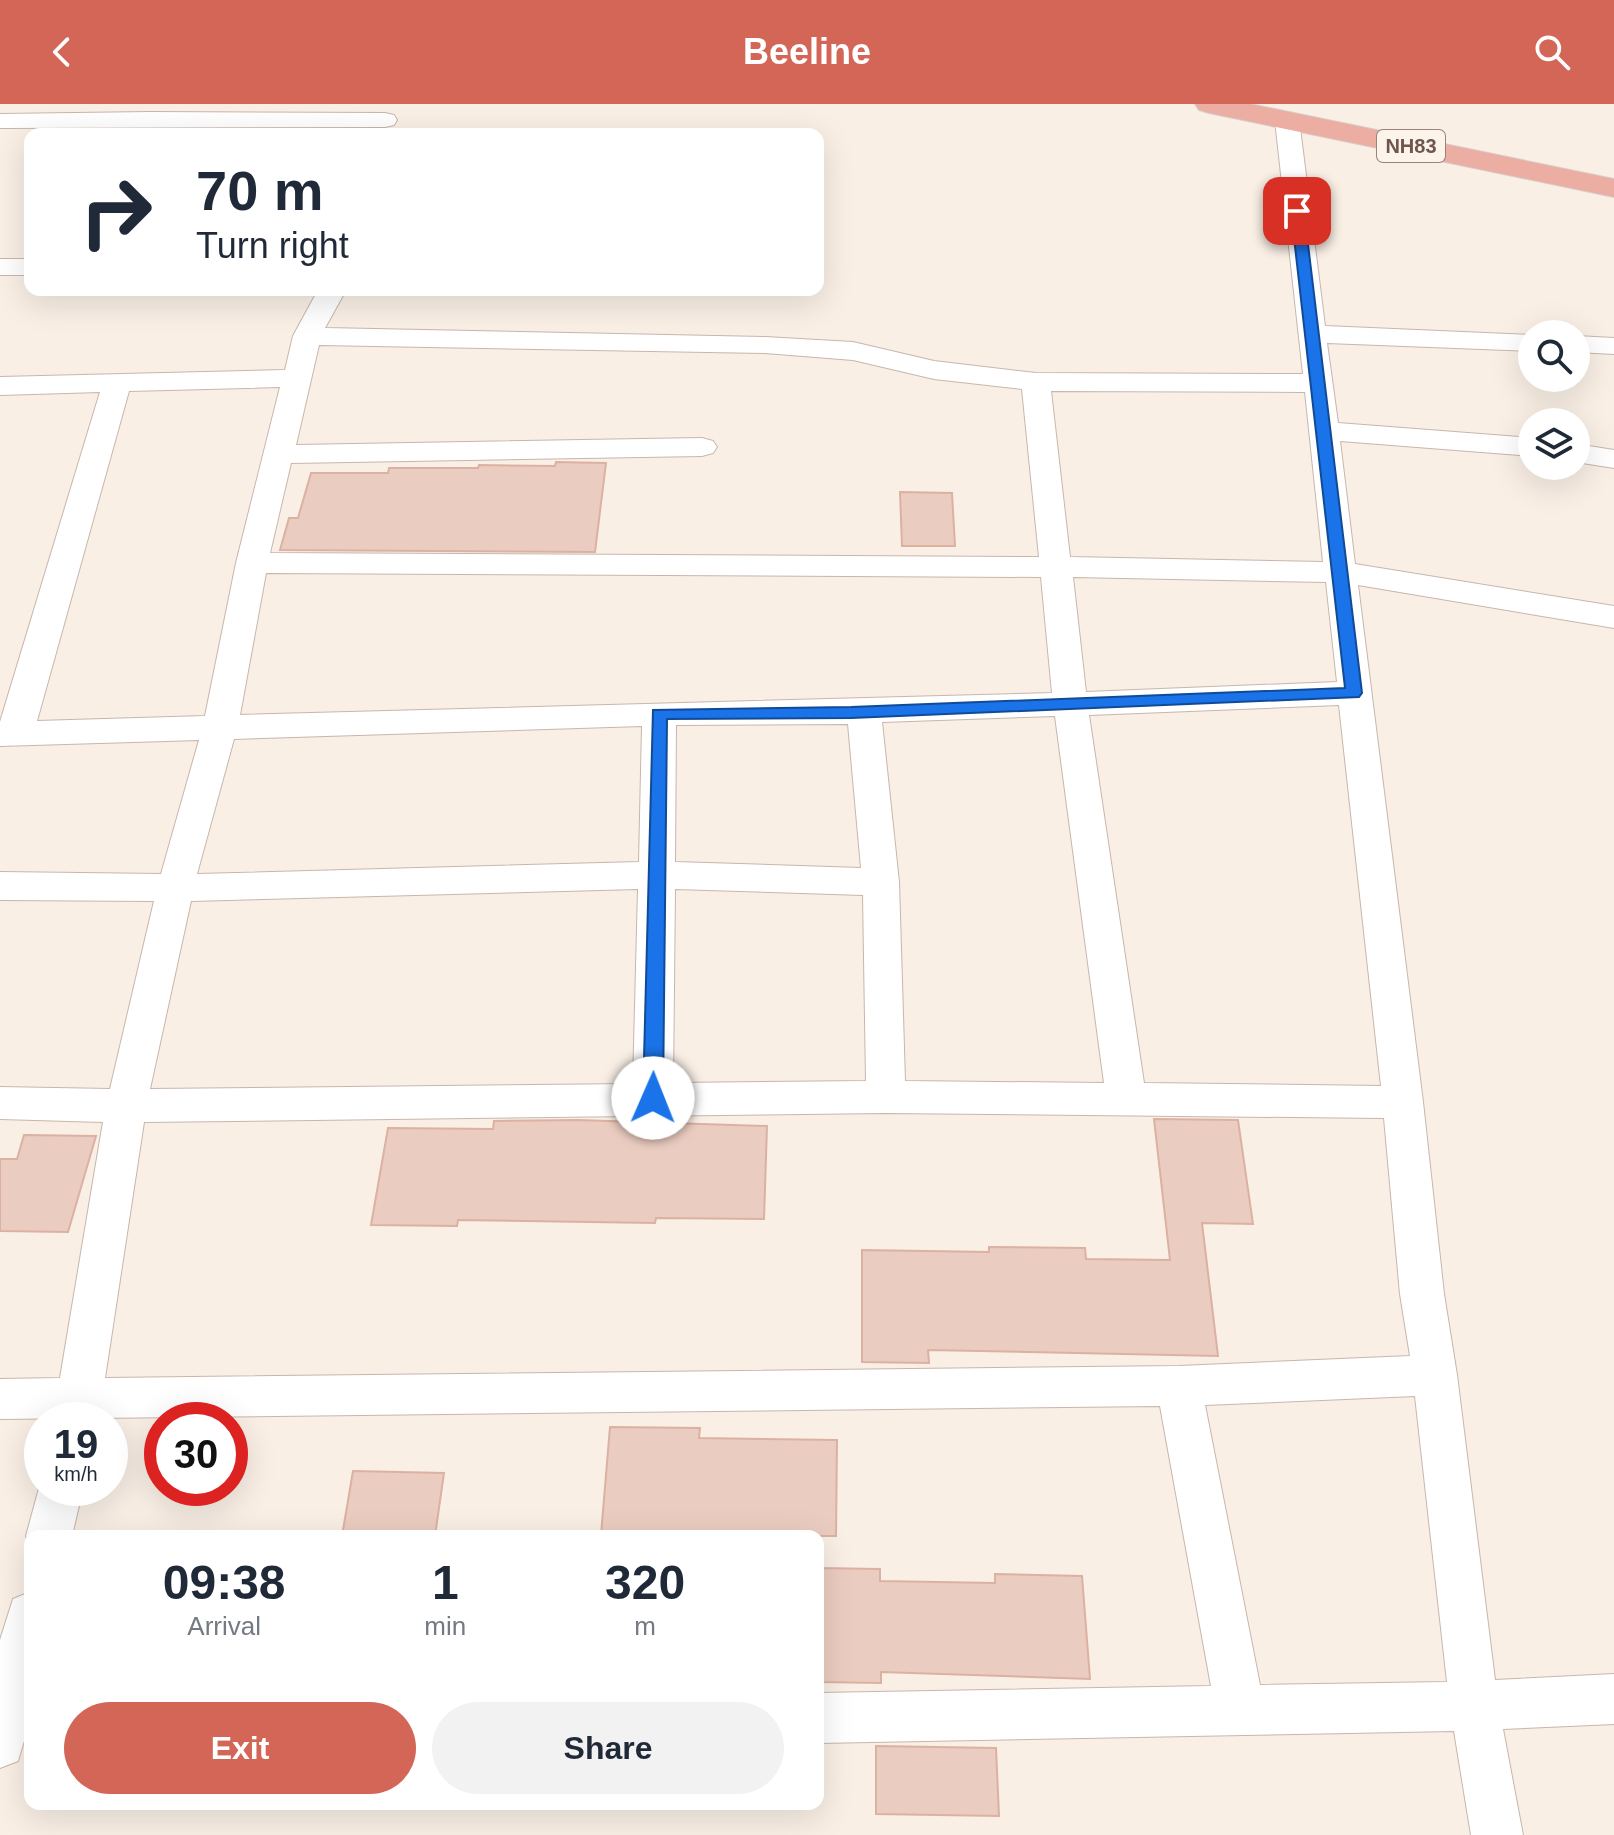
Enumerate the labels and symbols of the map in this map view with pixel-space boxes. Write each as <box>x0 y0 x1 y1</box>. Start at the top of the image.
road number: NH83 <box>1377 130 1445 162</box>
pin <box>1263 177 1331 245</box>
position arrow <box>611 1056 695 1140</box>
speed limit sign: 30 <box>144 1402 248 1506</box>

